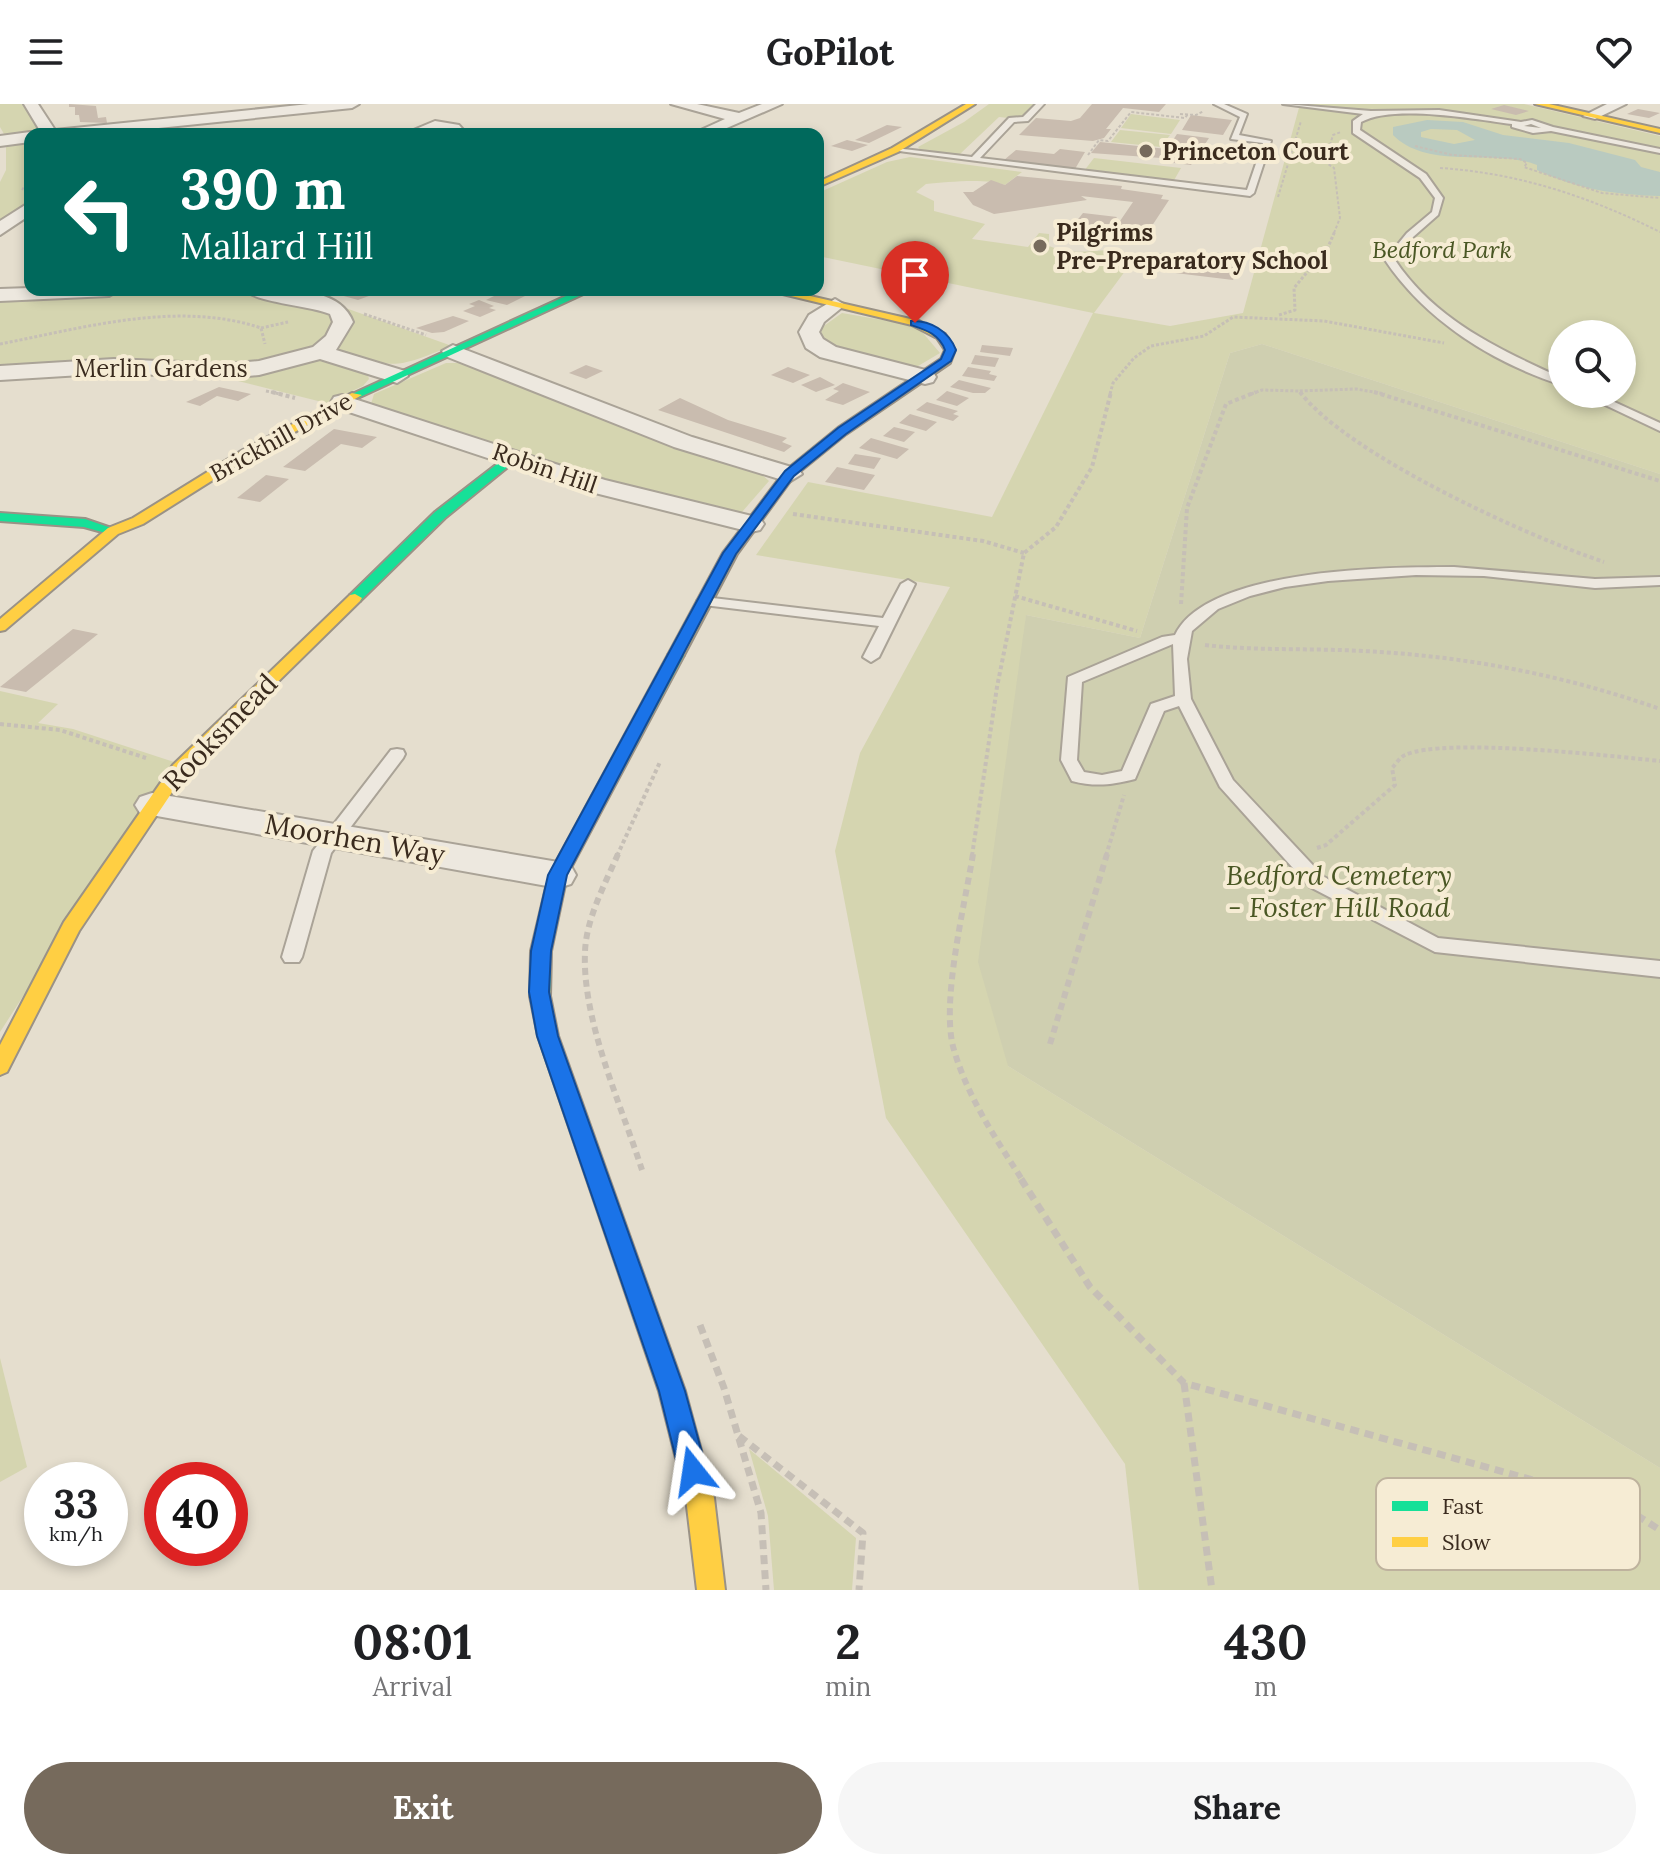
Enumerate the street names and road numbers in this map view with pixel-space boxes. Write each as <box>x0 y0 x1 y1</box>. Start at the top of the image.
street label: Merlin Gardens <box>74 353 248 384</box>
street label: Brickhill Drive <box>204 385 358 489</box>
street label: Robin Hill <box>488 436 602 500</box>
street label: Rooksmead <box>155 666 285 798</box>
street label: Moorhen Way <box>262 805 448 873</box>

